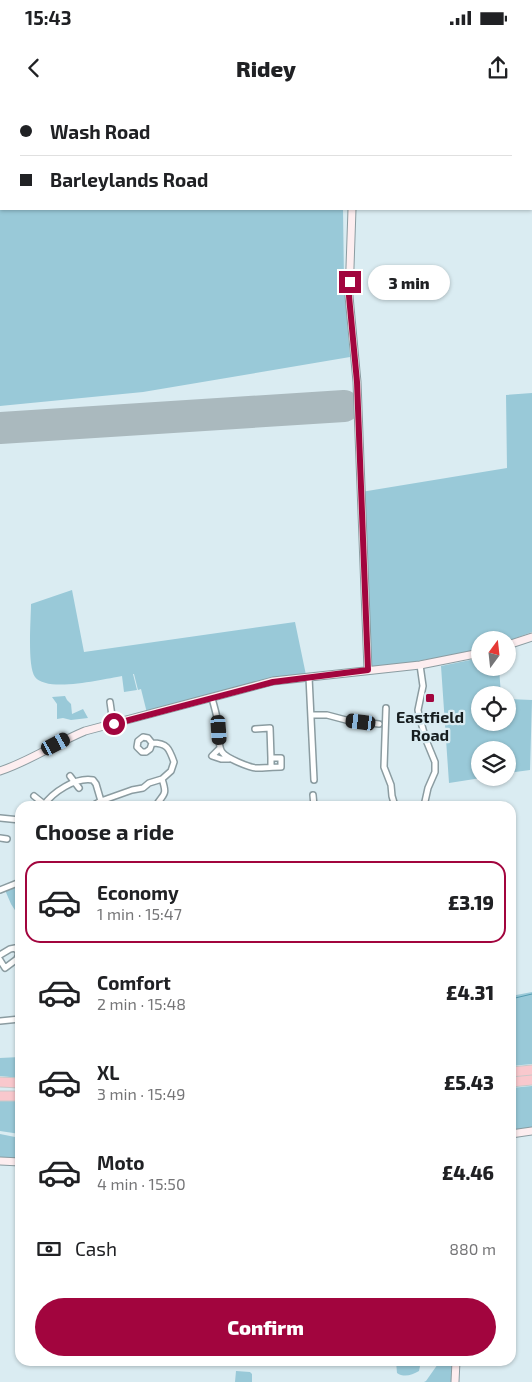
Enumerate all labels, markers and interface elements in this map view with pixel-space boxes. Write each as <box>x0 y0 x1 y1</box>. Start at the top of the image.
text: 15:43 <box>25 6 71 29</box>
icon: back <box>20 54 48 82</box>
icon: share <box>484 54 512 82</box>
text: Ridey <box>236 55 296 81</box>
text: Wash Road <box>50 120 150 143</box>
text: Barleylands Road <box>50 168 208 191</box>
callout: 3 min <box>368 264 450 300</box>
route end <box>339 271 361 293</box>
text: 3 min <box>388 273 430 292</box>
north arrow <box>471 631 516 676</box>
map controls <box>471 631 516 786</box>
button: locate <box>471 686 516 731</box>
marker: Eastfield Road <box>424 692 436 704</box>
place label: Eastfield Road <box>396 707 464 744</box>
route start <box>103 713 125 735</box>
car <box>345 713 376 731</box>
car <box>210 715 227 745</box>
car <box>39 730 72 758</box>
button: layers <box>471 741 516 786</box>
text: Choose a ride <box>35 818 174 844</box>
icon: car <box>37 880 82 925</box>
text: Economy <box>97 881 179 904</box>
text: £3.19 <box>448 891 494 914</box>
text: 1 min · 15:47 <box>97 904 182 923</box>
icon: car <box>37 970 82 1015</box>
text: Comfort <box>97 971 171 994</box>
text: £4.31 <box>446 981 494 1004</box>
text: 2 min · 15:48 <box>97 994 186 1013</box>
icon: car <box>37 1060 82 1105</box>
text: XL <box>97 1061 119 1084</box>
text: £5.43 <box>444 1071 494 1094</box>
text: 3 min · 15:49 <box>97 1084 185 1103</box>
icon: car <box>37 1150 82 1195</box>
text: Moto <box>97 1151 145 1174</box>
text: £4.46 <box>442 1161 494 1184</box>
text: 4 min · 15:50 <box>97 1174 186 1193</box>
icon: cash <box>35 1235 63 1263</box>
text: Cash <box>75 1237 117 1260</box>
text: 880 m <box>449 1239 496 1258</box>
button: Confirm <box>35 1298 496 1356</box>

